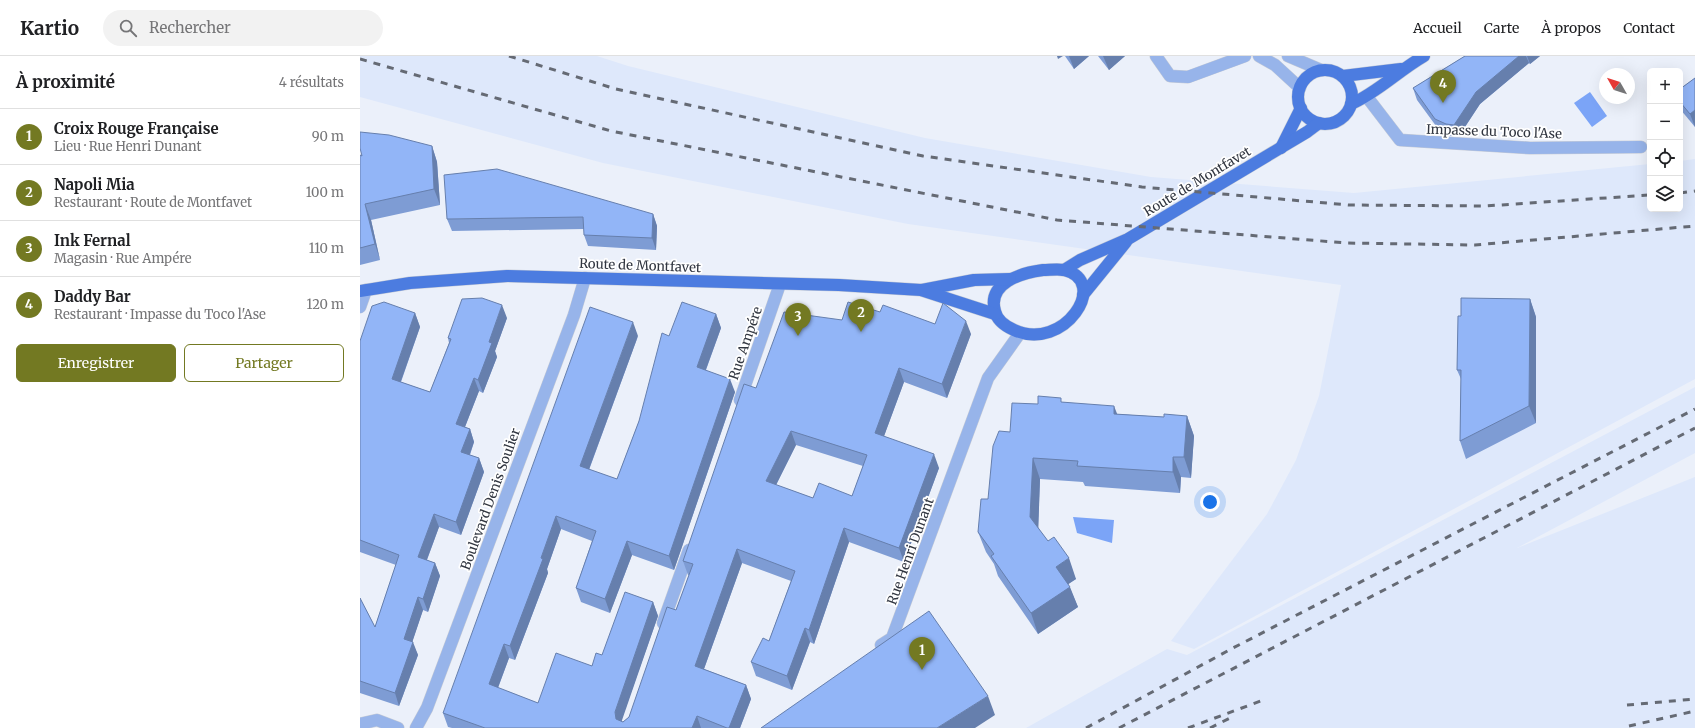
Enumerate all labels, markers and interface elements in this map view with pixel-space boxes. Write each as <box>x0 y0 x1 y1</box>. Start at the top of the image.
search box <box>103 10 383 46</box>
text: Kartio <box>20 16 79 40</box>
icon: search <box>117 17 139 39</box>
text: Rechercher <box>149 18 231 37</box>
text: Accueil <box>1413 19 1462 37</box>
text: Carte <box>1484 19 1519 37</box>
text: À propos <box>1541 19 1601 37</box>
text: Contact <box>1623 19 1675 37</box>
north arrow <box>1599 68 1635 104</box>
map controls <box>1647 68 1683 212</box>
button: + <box>1647 68 1683 104</box>
pin: 4 <box>1430 70 1456 103</box>
text: À proximité <box>16 71 115 93</box>
text: 4 résultats <box>279 74 344 91</box>
button: − <box>1647 104 1683 140</box>
text: Croix Rouge Française <box>54 119 219 138</box>
street label: Impasse du Toco l'Ase <box>1426 121 1562 142</box>
text: 1 <box>26 128 32 145</box>
text: 90 m <box>312 128 344 145</box>
text: Lieu · Rue Henri Dunant <box>54 138 201 155</box>
button: locate <box>1647 140 1683 176</box>
street label: Route de Montfavet <box>1141 143 1254 220</box>
text: Napoli Mia <box>54 175 135 194</box>
button: layers <box>1647 176 1683 212</box>
text: 2 <box>25 184 33 201</box>
text: 100 m <box>306 184 344 201</box>
text: Restaurant · Route de Montfavet <box>54 194 252 211</box>
text: Ink Fernal <box>54 231 131 250</box>
text: 3 <box>25 240 33 257</box>
text: 110 m <box>309 240 344 257</box>
text: Magasin · Rue Ampére <box>54 250 192 267</box>
street label: Route de Montfavet <box>579 255 701 276</box>
text: Daddy Bar <box>54 287 131 306</box>
text: 4 <box>25 296 33 313</box>
text: 120 m <box>306 296 344 313</box>
pin: 2 <box>848 299 874 332</box>
pin: 3 <box>785 303 811 336</box>
street label: Rue Ampére <box>725 304 766 382</box>
text: Restaurant · Impasse du Toco l'Ase <box>54 306 266 323</box>
button: Enregistrer <box>16 344 176 382</box>
button: Partager <box>184 344 344 382</box>
street label: Boulevard Denis Soulier <box>457 426 524 572</box>
your location <box>1200 492 1220 512</box>
street label: Rue Henri Dunant <box>883 495 938 607</box>
pin: 1 <box>909 637 935 670</box>

